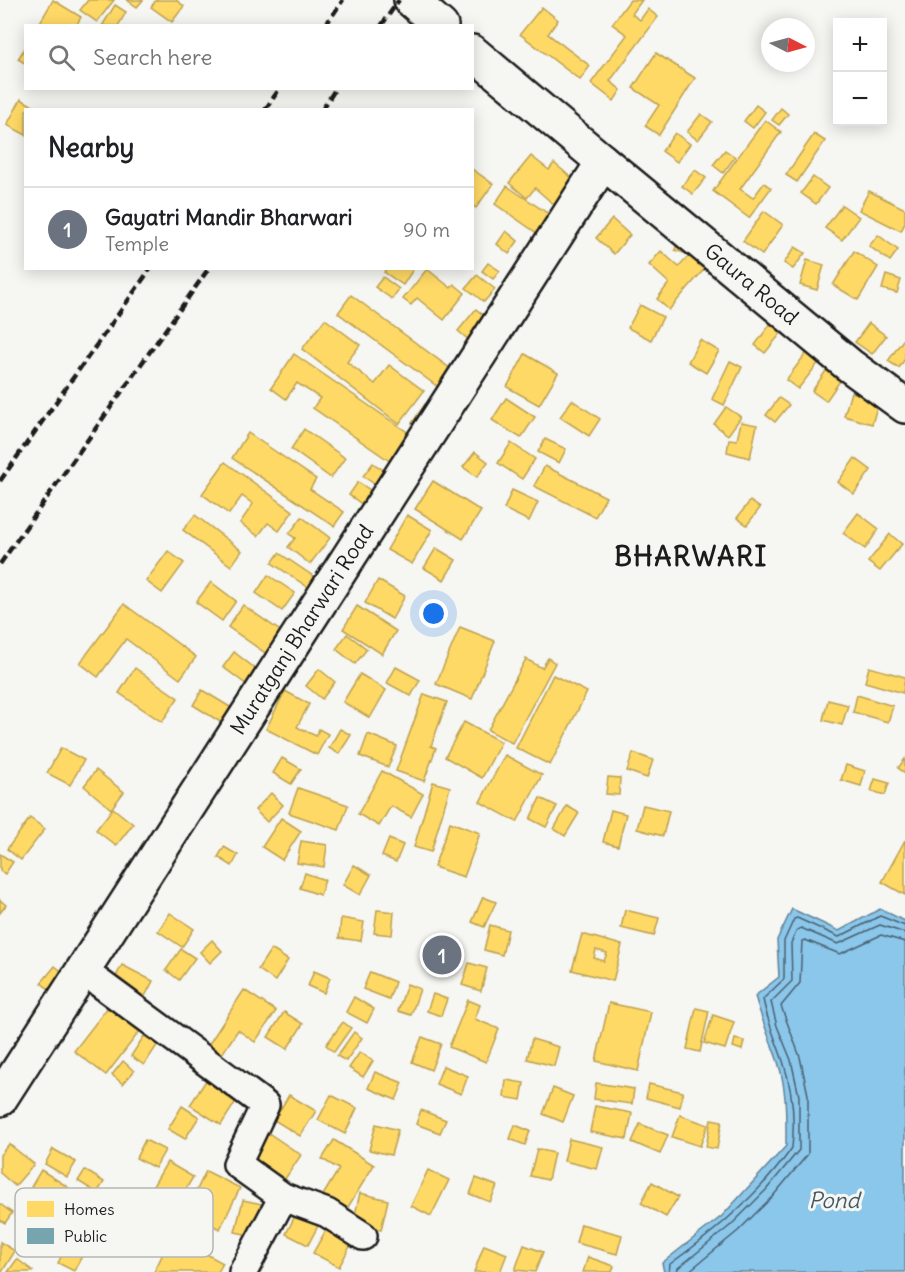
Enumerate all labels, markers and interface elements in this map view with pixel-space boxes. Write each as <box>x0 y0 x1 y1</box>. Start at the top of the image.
north arrow <box>761 18 815 72</box>
map controls <box>833 18 887 126</box>
button: + <box>833 18 887 72</box>
search box <box>24 24 474 90</box>
icon: search <box>45 41 78 74</box>
text: Search here <box>93 43 212 71</box>
button: − <box>833 72 887 126</box>
text: Nearby <box>48 131 134 164</box>
text: Gayatri Mandir Bharwari <box>105 203 352 231</box>
text: 1 <box>64 217 71 242</box>
text: 90 m <box>403 217 450 242</box>
text: Temple <box>105 231 169 256</box>
street label: Gaura Road <box>699 237 804 331</box>
street label: Muratganj Bharwari Road <box>224 519 379 740</box>
district label: BHARWARI <box>614 539 768 573</box>
your location <box>419 599 448 628</box>
pin: 1 <box>422 932 462 978</box>
water label: Pond <box>809 1186 862 1214</box>
legend <box>15 1188 213 1257</box>
text: Homes <box>64 1199 114 1219</box>
text: Public <box>64 1226 107 1246</box>

